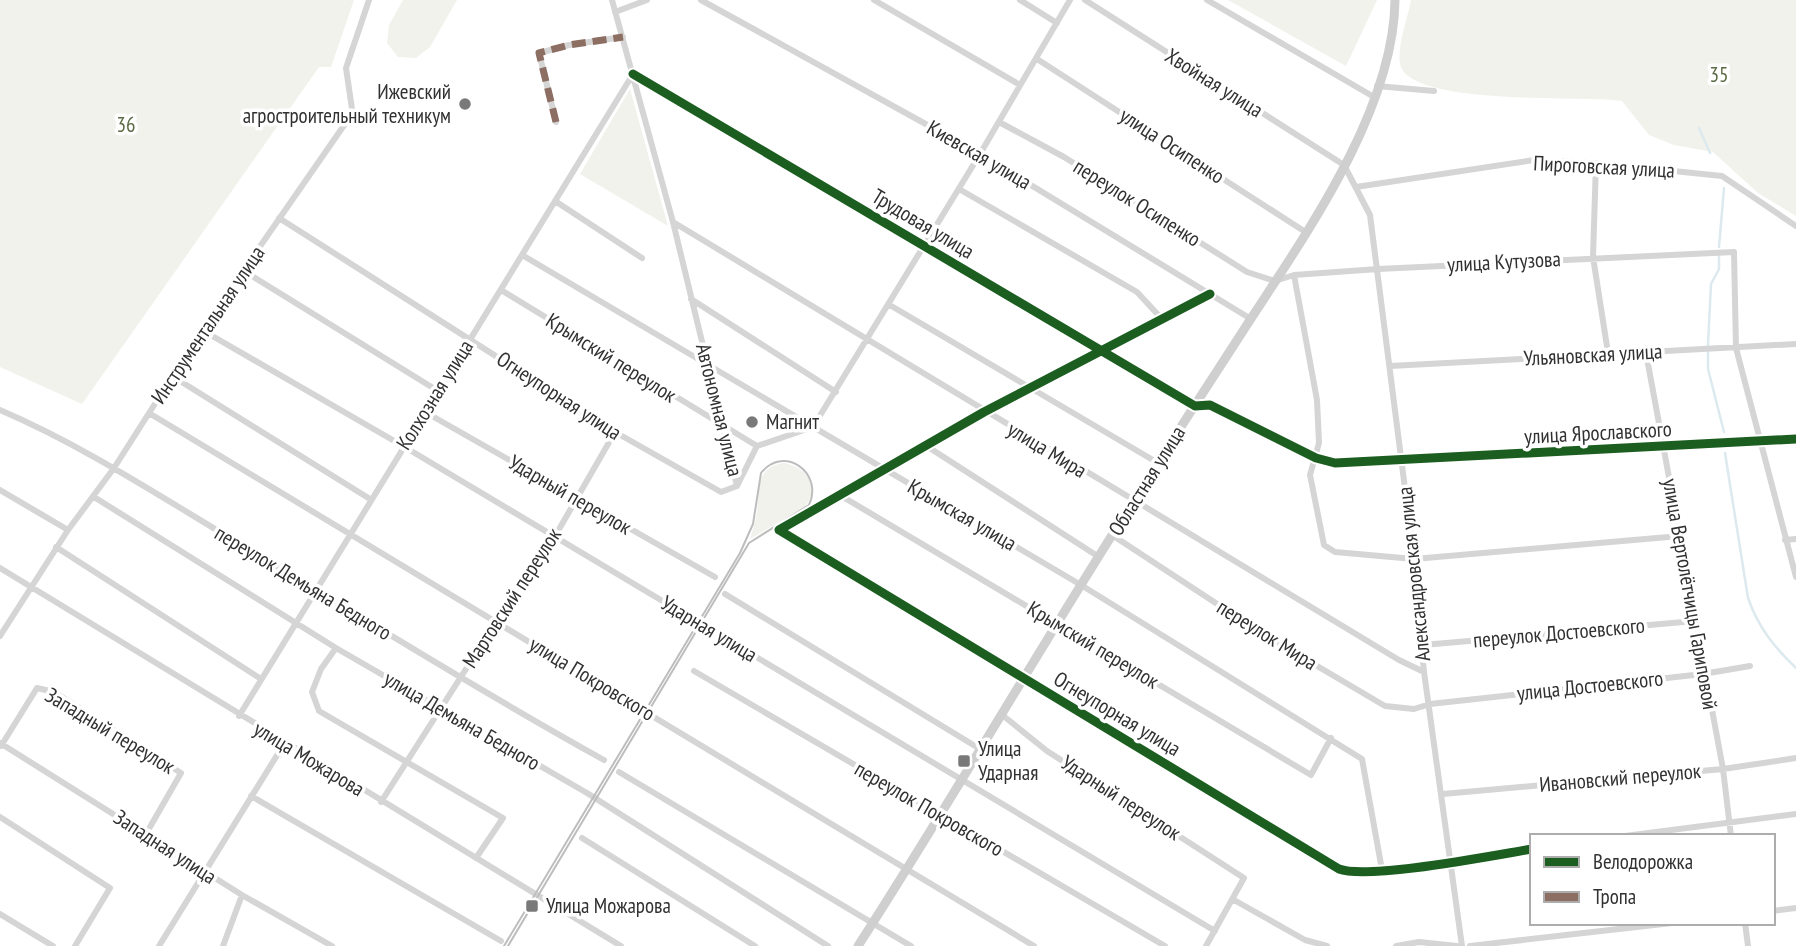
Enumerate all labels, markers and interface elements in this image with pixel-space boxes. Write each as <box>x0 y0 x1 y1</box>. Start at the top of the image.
street label: Хвойная улица <box>1160 42 1268 123</box>
park label: 35 <box>1710 61 1728 88</box>
place label: Ижевский агростроительный техникум <box>243 78 451 129</box>
marker: Ижевский агростроительный техникум <box>457 96 473 112</box>
street label: улица Осипенко <box>1115 102 1230 189</box>
park label: 36 <box>117 111 135 138</box>
street label: Киевская улица <box>922 114 1036 195</box>
street label: Пироговская улица <box>1533 149 1675 184</box>
street label: переулок Осипенко <box>1069 153 1206 252</box>
street label: Трудовая улица <box>867 182 979 265</box>
street label: Инструментальная улица <box>145 241 270 409</box>
street label: улица Кутузова <box>1446 245 1561 278</box>
street label: Крымский переулок <box>541 307 682 408</box>
street label: Колхозная улица <box>390 335 479 455</box>
street label: Ульяновская улица <box>1523 337 1663 372</box>
street label: Автономная улица <box>690 341 749 479</box>
street label: Огнеупорная улица <box>492 345 627 446</box>
place label: Магнит <box>766 408 819 435</box>
marker: Магнит <box>744 414 760 430</box>
street label: улица Мира <box>1003 415 1092 484</box>
street label: улица Ярославского <box>1524 415 1672 450</box>
street label: Областная улица <box>1102 421 1191 541</box>
street label: Ударный переулок <box>504 449 636 541</box>
street label: Крымская улица <box>903 473 1022 557</box>
street label: улица Вертолётчицы Гариповой <box>1657 476 1724 712</box>
street label: Александровская улица <box>1391 485 1436 663</box>
street label: переулок Демьяна Бедного <box>210 519 397 646</box>
street label: Мартовский переулок <box>456 523 567 673</box>
street label: Ударная улица <box>656 589 762 668</box>
street label: переулок Мира <box>1212 593 1322 676</box>
street label: Крымский переулок <box>1023 595 1164 694</box>
street label: переулок Достоевского <box>1472 612 1646 653</box>
street label: улица Покровского <box>524 630 660 727</box>
street label: улица Достоевского <box>1516 664 1664 707</box>
street label: улица Демьяна Бедного <box>379 665 545 776</box>
street label: Огнеупорная улица <box>1049 665 1186 762</box>
street label: Западный переулок <box>40 681 180 780</box>
street label: улица Можарова <box>249 715 370 802</box>
place label: Улица Ударная <box>978 735 1038 786</box>
street label: Ударный переулок <box>1056 749 1186 846</box>
marker: Улица Ударная <box>956 753 972 769</box>
street label: переулок Покровского <box>850 755 1009 862</box>
street label: Ивановский переулок <box>1538 757 1702 798</box>
street label: Западная улица <box>109 803 222 890</box>
legend <box>1530 834 1775 925</box>
text: Велодорожка <box>1593 848 1693 875</box>
text: Тропа <box>1593 883 1636 910</box>
place label: Улица Можарова <box>546 892 671 919</box>
marker: Улица Можарова <box>524 898 540 914</box>

